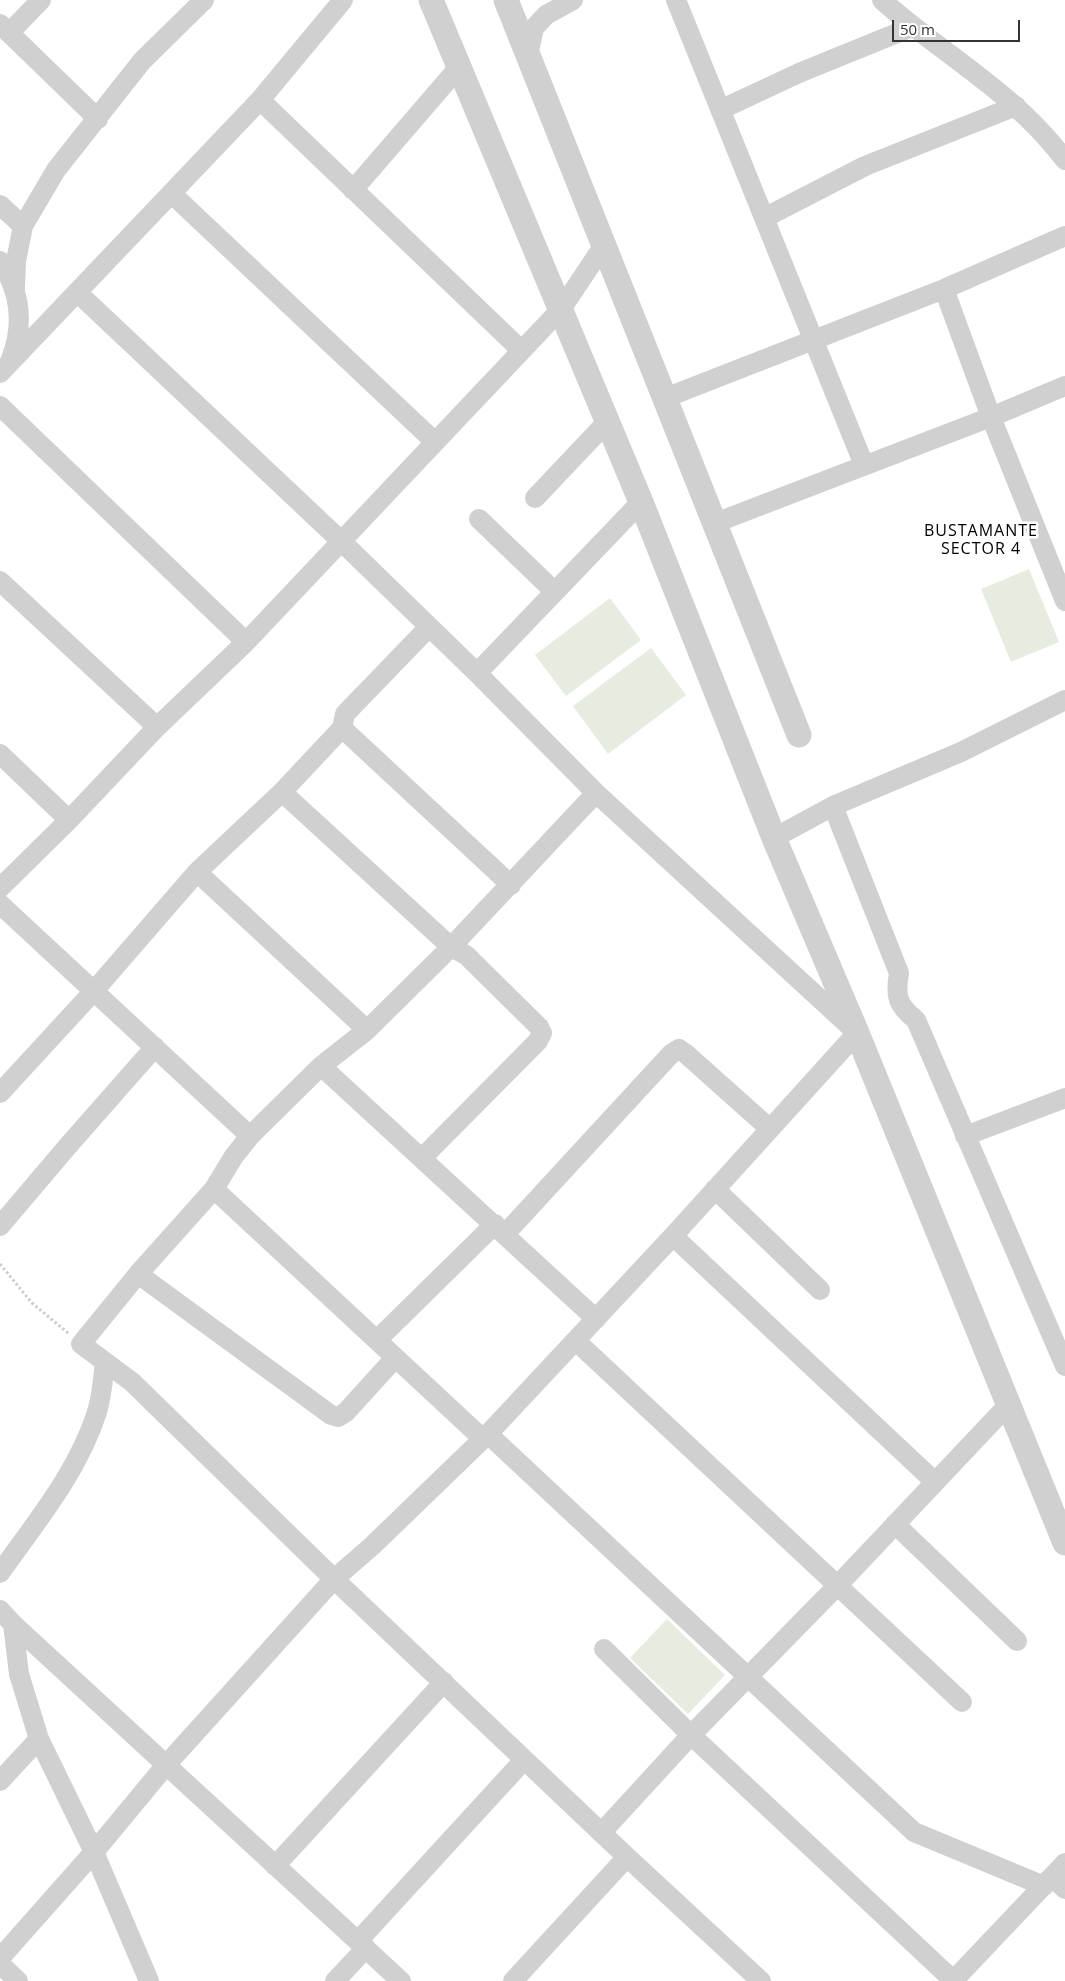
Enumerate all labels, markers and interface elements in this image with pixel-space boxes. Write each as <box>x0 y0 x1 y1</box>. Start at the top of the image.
scale bar <box>895 10 1022 42</box>
text: 50 m <box>900 19 935 39</box>
district label: BUSTAMANTE SECTOR 4 <box>923 521 1039 559</box>

